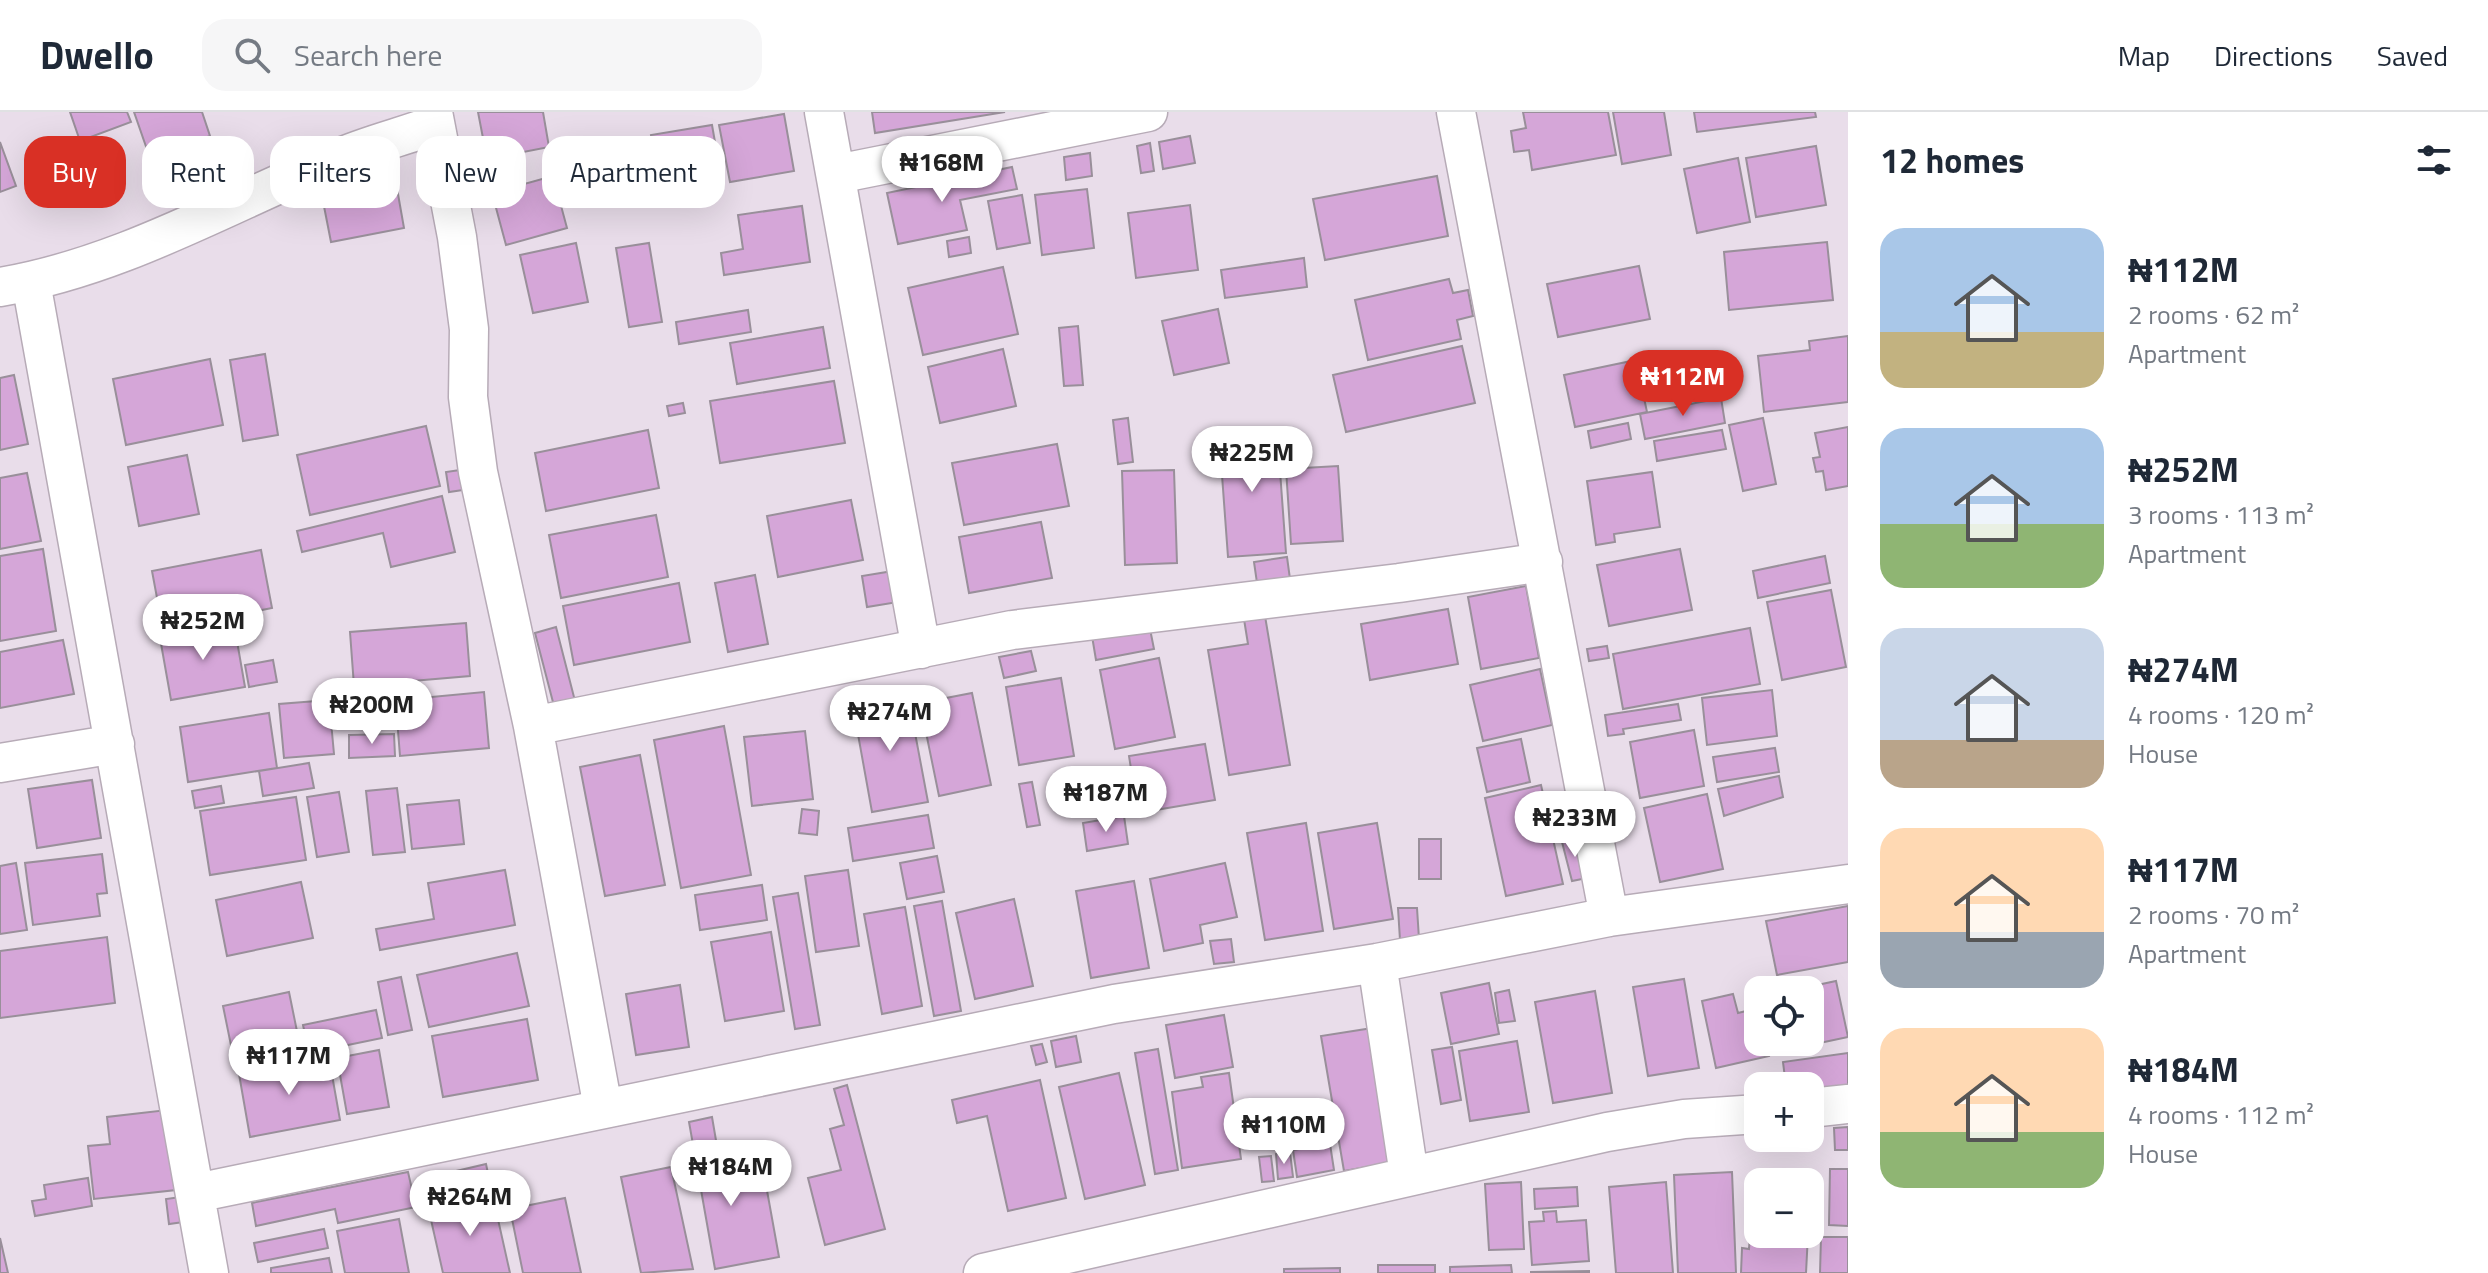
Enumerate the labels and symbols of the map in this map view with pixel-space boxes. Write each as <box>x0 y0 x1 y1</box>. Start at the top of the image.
pin: ₦168M <box>886 136 998 204</box>
pin: ₦112M <box>1627 350 1739 418</box>
pin: ₦225M <box>1196 426 1308 494</box>
pin: ₦252M <box>147 594 259 662</box>
pin: ₦200M <box>316 678 428 746</box>
pin: ₦274M <box>834 685 946 753</box>
pin: ₦187M <box>1050 766 1162 834</box>
pin: ₦233M <box>1519 791 1631 859</box>
pin: ₦117M <box>233 1029 345 1097</box>
pin: ₦110M <box>1228 1098 1340 1166</box>
pin: ₦184M <box>675 1140 787 1208</box>
pin: ₦264M <box>414 1170 526 1238</box>

